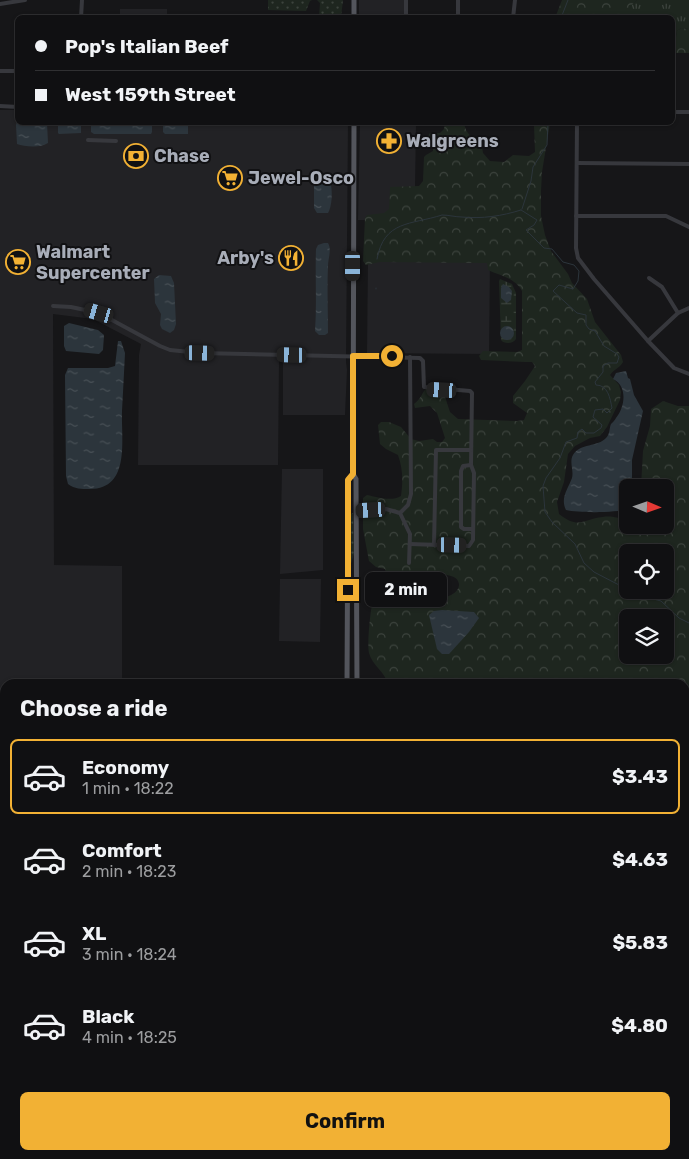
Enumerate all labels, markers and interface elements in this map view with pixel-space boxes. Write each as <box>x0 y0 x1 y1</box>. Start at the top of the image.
text: Pop's Italian Beef <box>65 35 229 58</box>
text: West 159th Street <box>65 83 236 106</box>
pharmacy icon: Walgreens <box>376 128 402 154</box>
place label: Walgreens <box>406 130 499 152</box>
bank icon: Chase <box>123 143 149 169</box>
place label: Chase <box>154 145 210 167</box>
supermarket icon: Jewel-Osco <box>217 165 243 191</box>
place label: Jewel-Osco <box>248 167 354 189</box>
place label: Walmart Supercenter <box>36 241 150 284</box>
restaurant icon: Arby's <box>278 245 304 271</box>
place label: Arby's <box>217 247 274 269</box>
supermarket icon: Walmart Supercenter <box>5 249 31 275</box>
car <box>345 251 360 281</box>
car <box>82 302 115 324</box>
car <box>184 345 215 361</box>
route start <box>381 345 403 367</box>
car <box>276 347 307 363</box>
car <box>426 382 457 398</box>
north arrow <box>619 479 674 534</box>
map controls <box>619 479 674 664</box>
car <box>355 502 386 518</box>
car <box>436 537 467 553</box>
button: locate <box>619 544 674 599</box>
callout: 2 min <box>366 572 448 608</box>
route end <box>337 579 359 601</box>
text: 2 min <box>384 580 428 599</box>
button: layers <box>619 609 674 664</box>
text: Choose a ride <box>20 695 167 722</box>
icon: car <box>22 754 67 799</box>
text: Economy <box>82 756 169 779</box>
text: $3.43 <box>612 765 668 788</box>
text: 1 min · 18:22 <box>82 779 174 798</box>
icon: car <box>22 837 67 882</box>
text: Comfort <box>82 839 162 862</box>
text: $4.63 <box>612 848 668 871</box>
text: 2 min · 18:23 <box>82 862 176 881</box>
icon: car <box>22 920 67 965</box>
text: XL <box>82 922 106 945</box>
text: $5.83 <box>612 931 668 954</box>
text: 3 min · 18:24 <box>82 945 177 964</box>
icon: car <box>22 1003 67 1048</box>
text: Black <box>82 1005 134 1028</box>
text: $4.80 <box>611 1014 668 1037</box>
text: 4 min · 18:25 <box>82 1028 177 1047</box>
button: Confirm <box>20 1092 670 1150</box>

